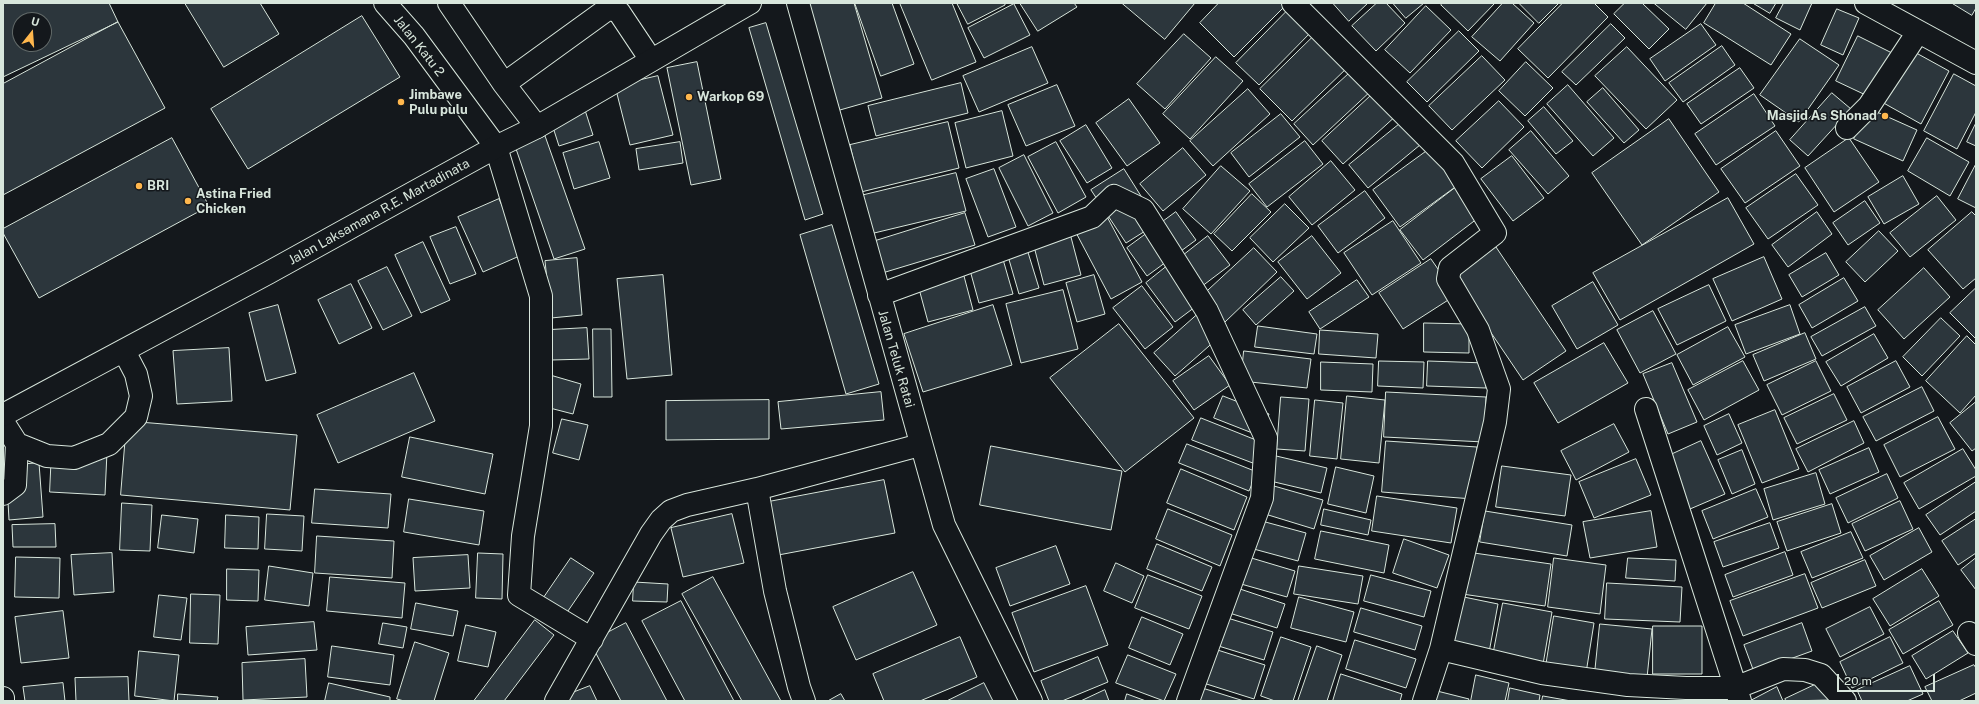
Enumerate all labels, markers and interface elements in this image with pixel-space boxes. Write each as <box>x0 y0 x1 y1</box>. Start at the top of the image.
north arrow <box>12 12 52 52</box>
street label: Jalan Katu 2 <box>390 12 448 80</box>
text: U <box>30 15 41 28</box>
place label: Jimbawe Pulu pulu <box>409 87 468 118</box>
place label: Warkop 69 <box>697 89 764 105</box>
marker: Warkop 69 <box>684 92 694 102</box>
marker: Jimbawe Pulu pulu <box>396 97 406 107</box>
place label: Masjid As Shonad <box>1767 108 1877 124</box>
marker: Masjid As Shonad <box>1880 111 1890 121</box>
street label: Jalan Laksamana R.E. Martadinata <box>286 156 472 268</box>
place label: BRI <box>147 178 169 194</box>
marker: BRI <box>134 181 144 191</box>
place label: Astina Fried Chicken <box>196 186 271 217</box>
marker: Astina Fried Chicken <box>183 196 193 206</box>
street label: Jalan Teluk Ratai <box>875 308 917 410</box>
scale bar <box>1839 666 1937 692</box>
text: 20 m <box>1844 674 1872 688</box>

